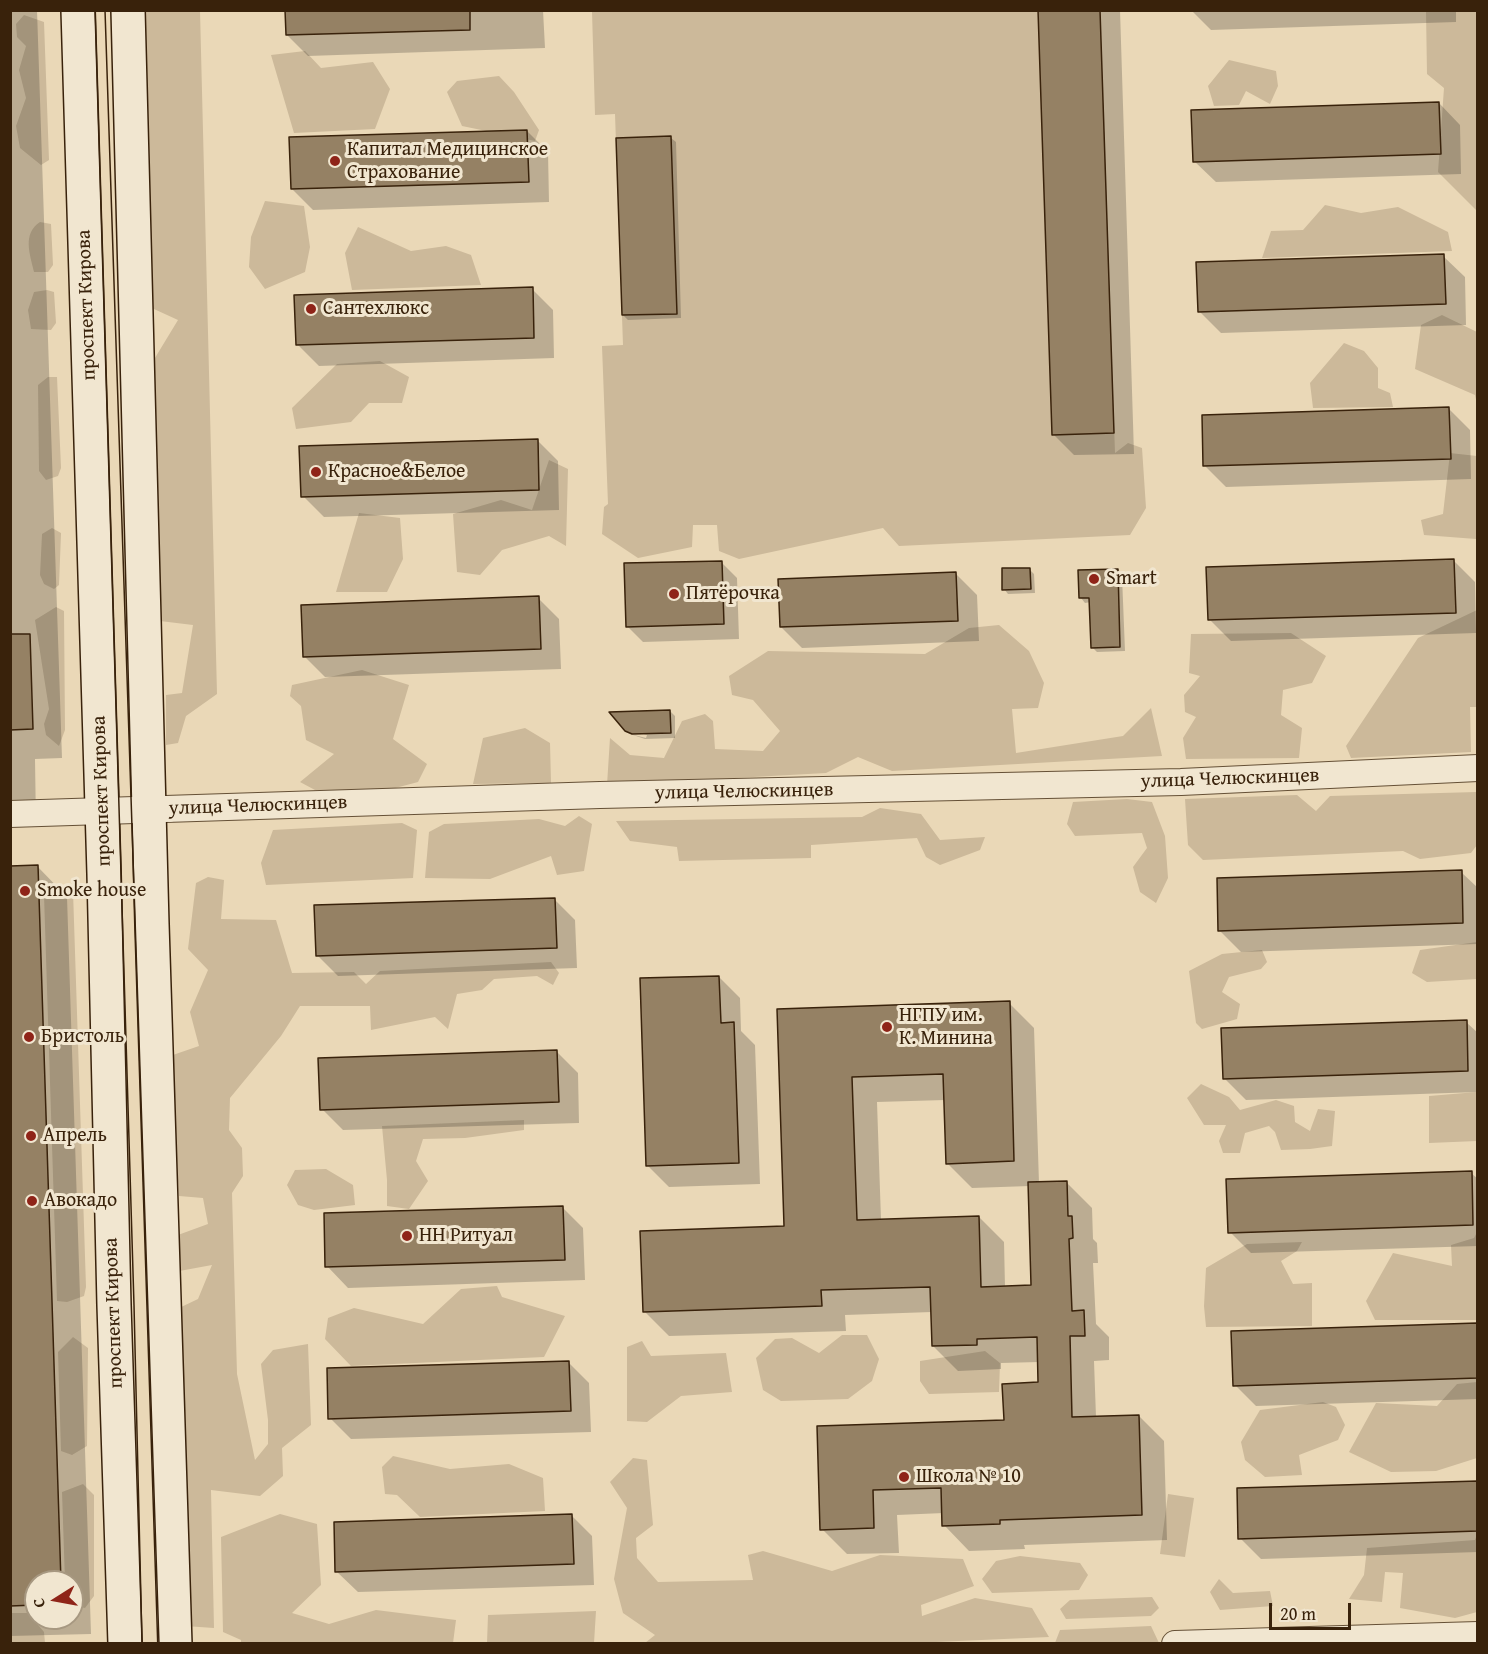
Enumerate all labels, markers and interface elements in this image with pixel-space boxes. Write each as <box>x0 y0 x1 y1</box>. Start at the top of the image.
place label: Капитал Медицинское Страхование <box>347 138 548 185</box>
marker: Капитал Медицинское Страхование <box>328 154 342 168</box>
street label: проспект Кирова <box>72 229 102 381</box>
place label: Сантехлюкс <box>323 297 429 321</box>
marker: Сантехлюкс <box>304 302 318 316</box>
place label: Красное&Белое <box>328 460 465 484</box>
marker: Красное&Белое <box>309 465 323 479</box>
place label: Smart <box>1106 567 1157 591</box>
marker: Smart <box>1087 572 1101 586</box>
place label: Пятёрочка <box>686 582 780 606</box>
marker: Пятёрочка <box>667 587 681 601</box>
street label: проспект Кирова <box>87 715 117 867</box>
street label: улица Челюскинцев <box>1140 764 1320 794</box>
street label: улица Челюскинцев <box>654 778 834 806</box>
street label: улица Челюскинцев <box>168 791 348 821</box>
place label: Smoke house <box>37 879 146 903</box>
marker: Smoke house <box>18 884 32 898</box>
place label: НГПУ им. К. Минина <box>899 1004 993 1051</box>
marker: НГПУ им. К. Минина <box>880 1020 894 1034</box>
place label: Бристоль <box>41 1025 124 1049</box>
marker: Бристоль <box>22 1030 36 1044</box>
place label: Апрель <box>43 1124 107 1148</box>
marker: Апрель <box>24 1129 38 1143</box>
place label: Авокадо <box>44 1189 117 1213</box>
marker: Авокадо <box>25 1194 39 1208</box>
place label: НН Ритуал <box>419 1224 513 1248</box>
marker: НН Ритуал <box>400 1229 414 1243</box>
street label: проспект Кирова <box>99 1237 129 1389</box>
place label: Школа № 10 <box>916 1465 1021 1489</box>
marker: Школа № 10 <box>897 1470 911 1484</box>
north arrow <box>24 1570 84 1630</box>
scale bar <box>1272 1591 1354 1629</box>
text: С <box>26 1596 51 1610</box>
text: 20 m <box>1280 1600 1316 1627</box>

